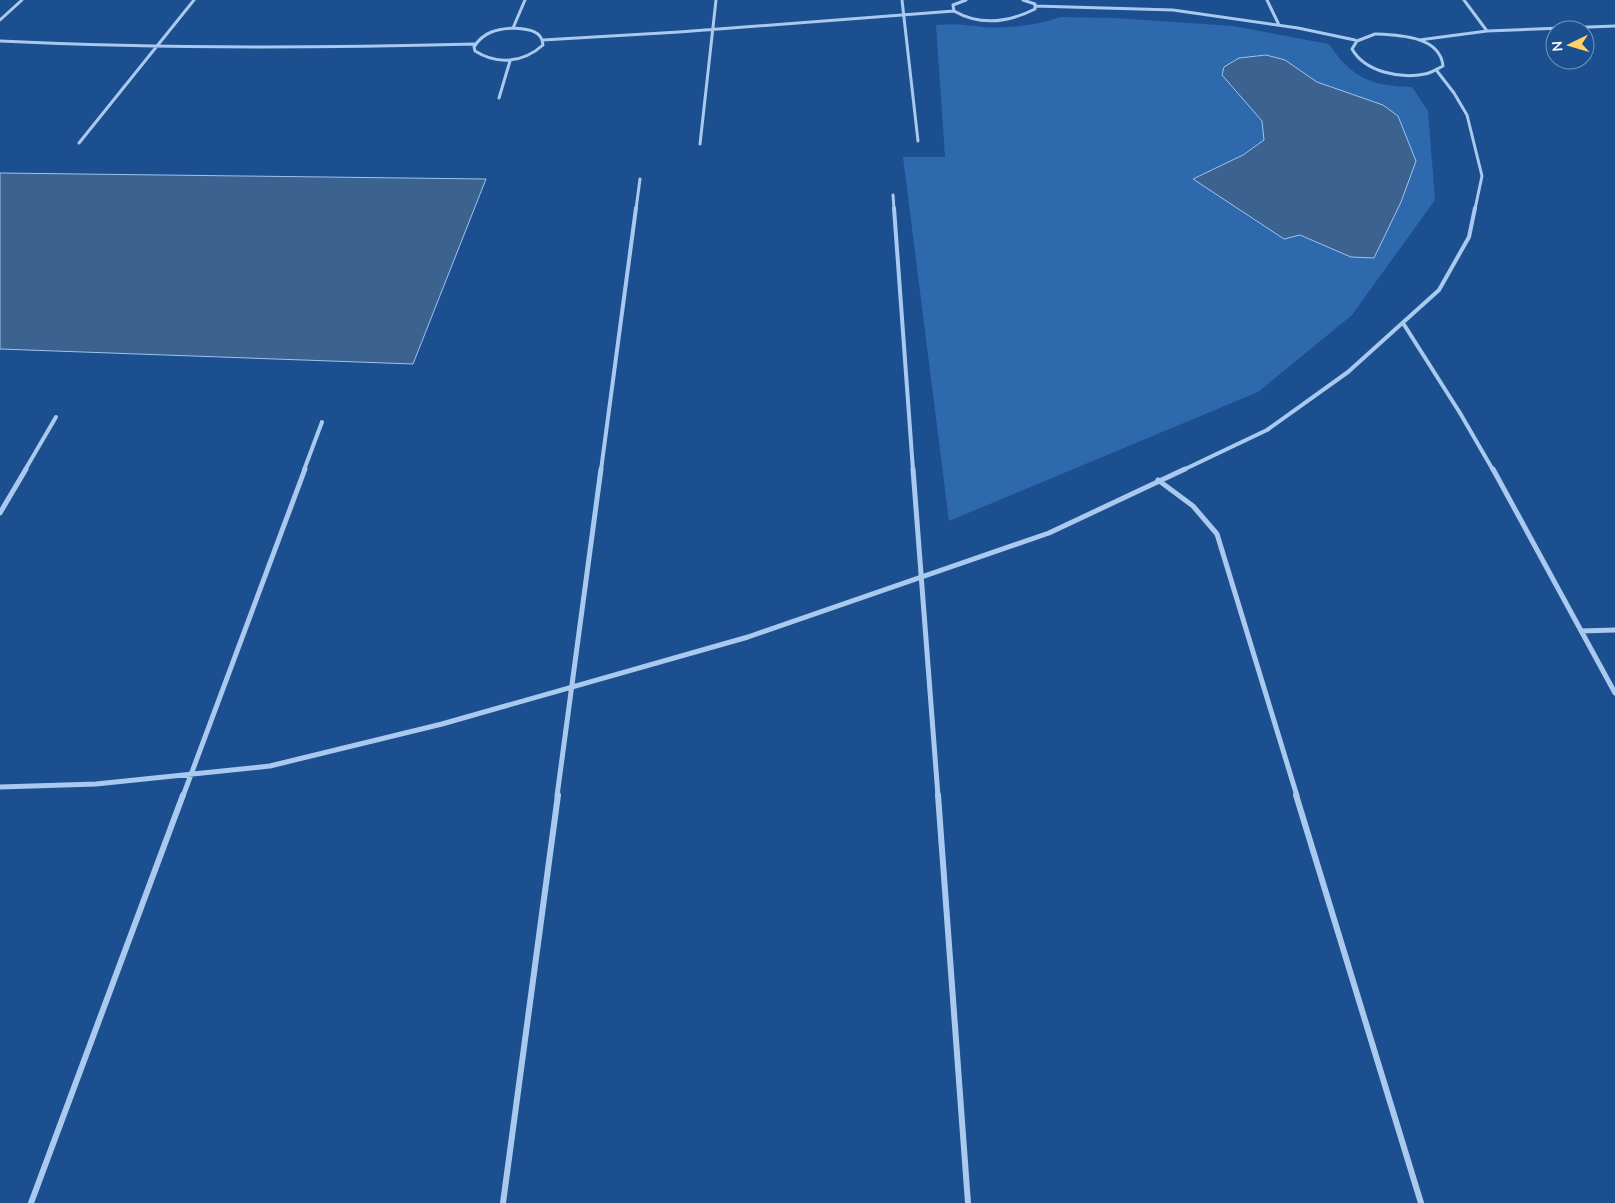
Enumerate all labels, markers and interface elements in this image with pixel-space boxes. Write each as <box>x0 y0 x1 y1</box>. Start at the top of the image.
north arrow <box>1545 20 1595 70</box>
text: N <box>1548 40 1567 52</box>

